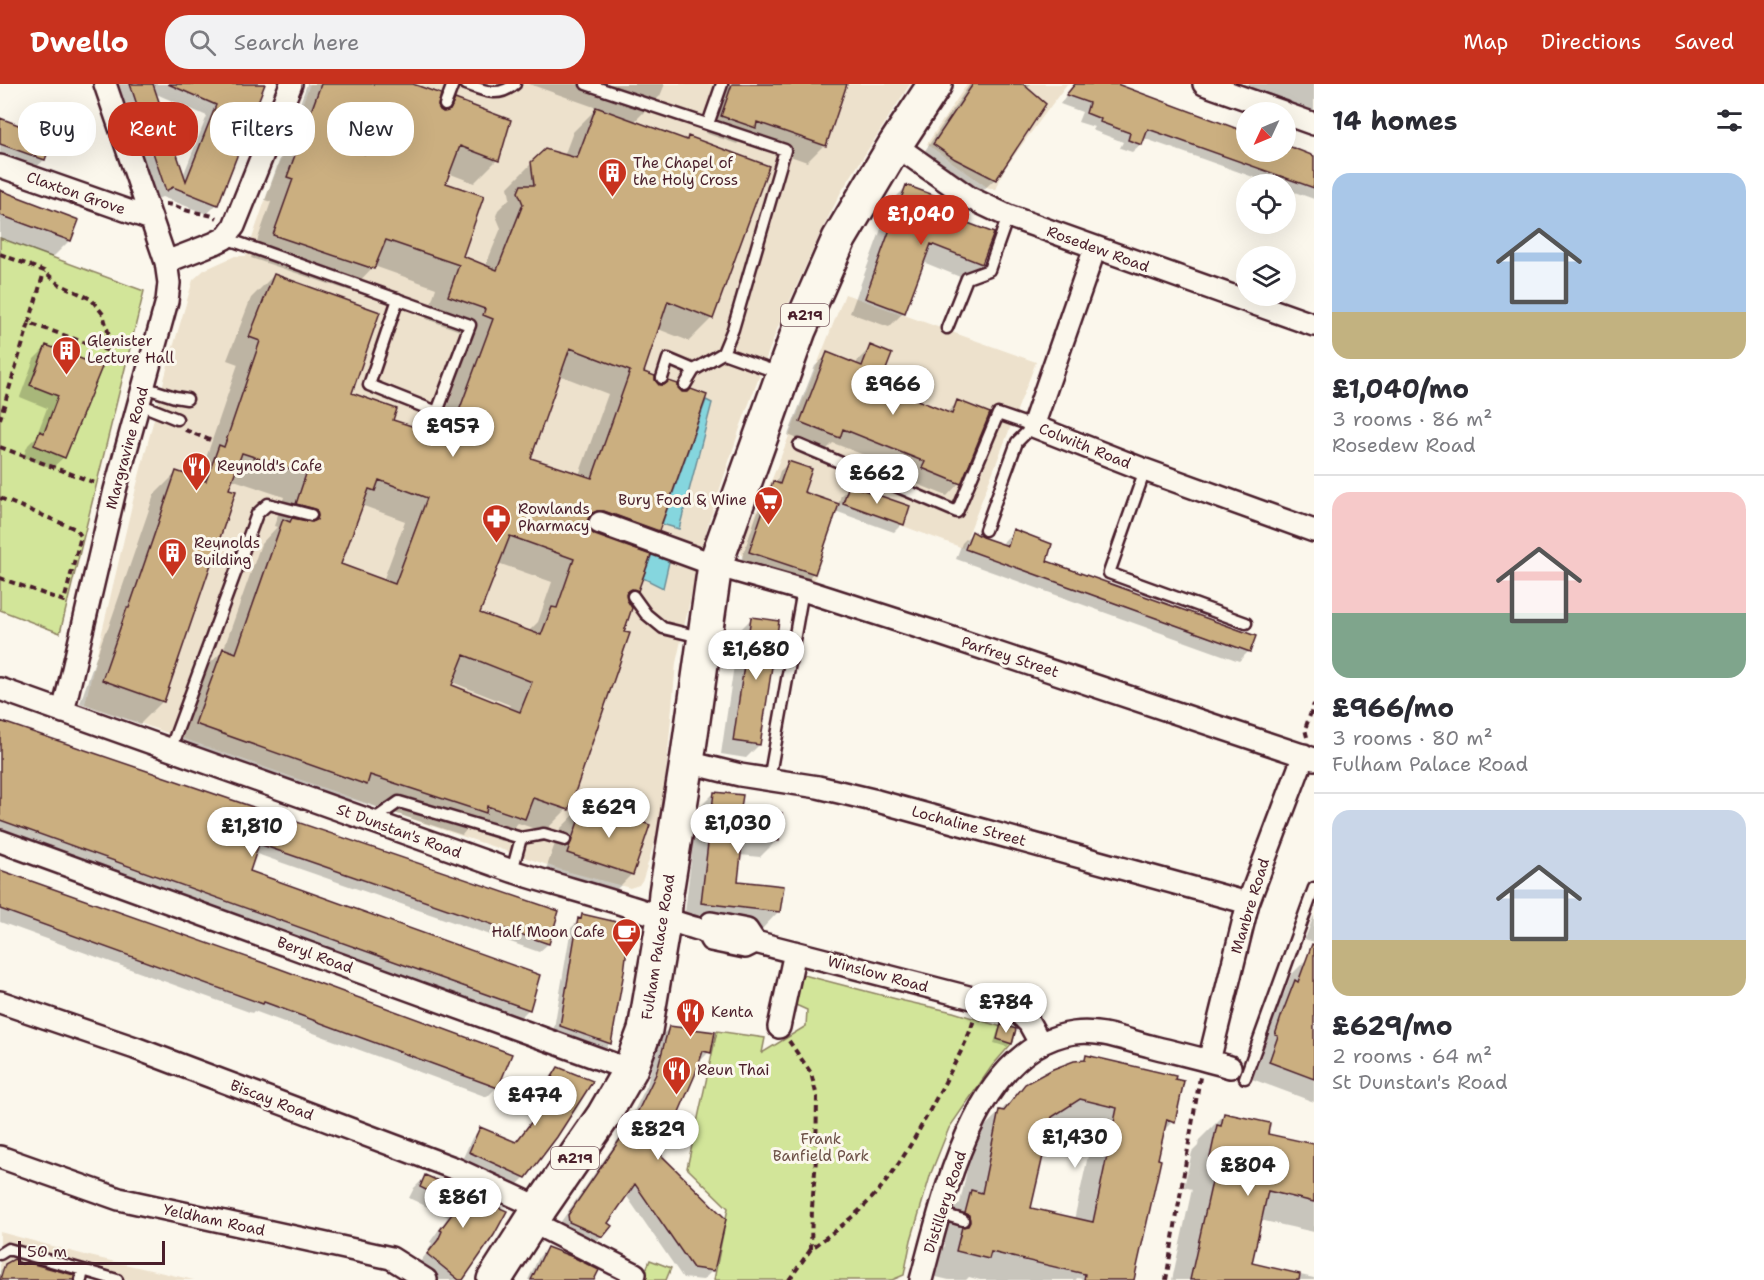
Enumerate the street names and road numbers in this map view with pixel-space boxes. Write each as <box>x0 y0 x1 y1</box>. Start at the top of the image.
street label: Claxton Grove <box>24 167 128 219</box>
street label: Rosedew Road <box>1044 221 1153 277</box>
road number: A219 <box>781 304 829 326</box>
street label: Margravine Road <box>101 384 153 512</box>
street label: Colwith Road <box>1036 418 1134 474</box>
street label: Parfrey Street <box>959 632 1061 682</box>
street label: St Dunstan's Road <box>334 799 465 863</box>
street label: Lochaline Street <box>909 801 1029 851</box>
street label: Manbre Road <box>1226 855 1274 956</box>
street label: Fulham Palace Road <box>637 872 679 1021</box>
street label: Beryl Road <box>274 932 356 978</box>
street label: Winslow Road <box>825 951 931 997</box>
street label: Biscay Road <box>227 1075 317 1125</box>
road number: A219 <box>551 1147 599 1169</box>
street label: Distillery Road <box>919 1148 971 1256</box>
street label: Yeldham Road <box>161 1199 267 1241</box>

